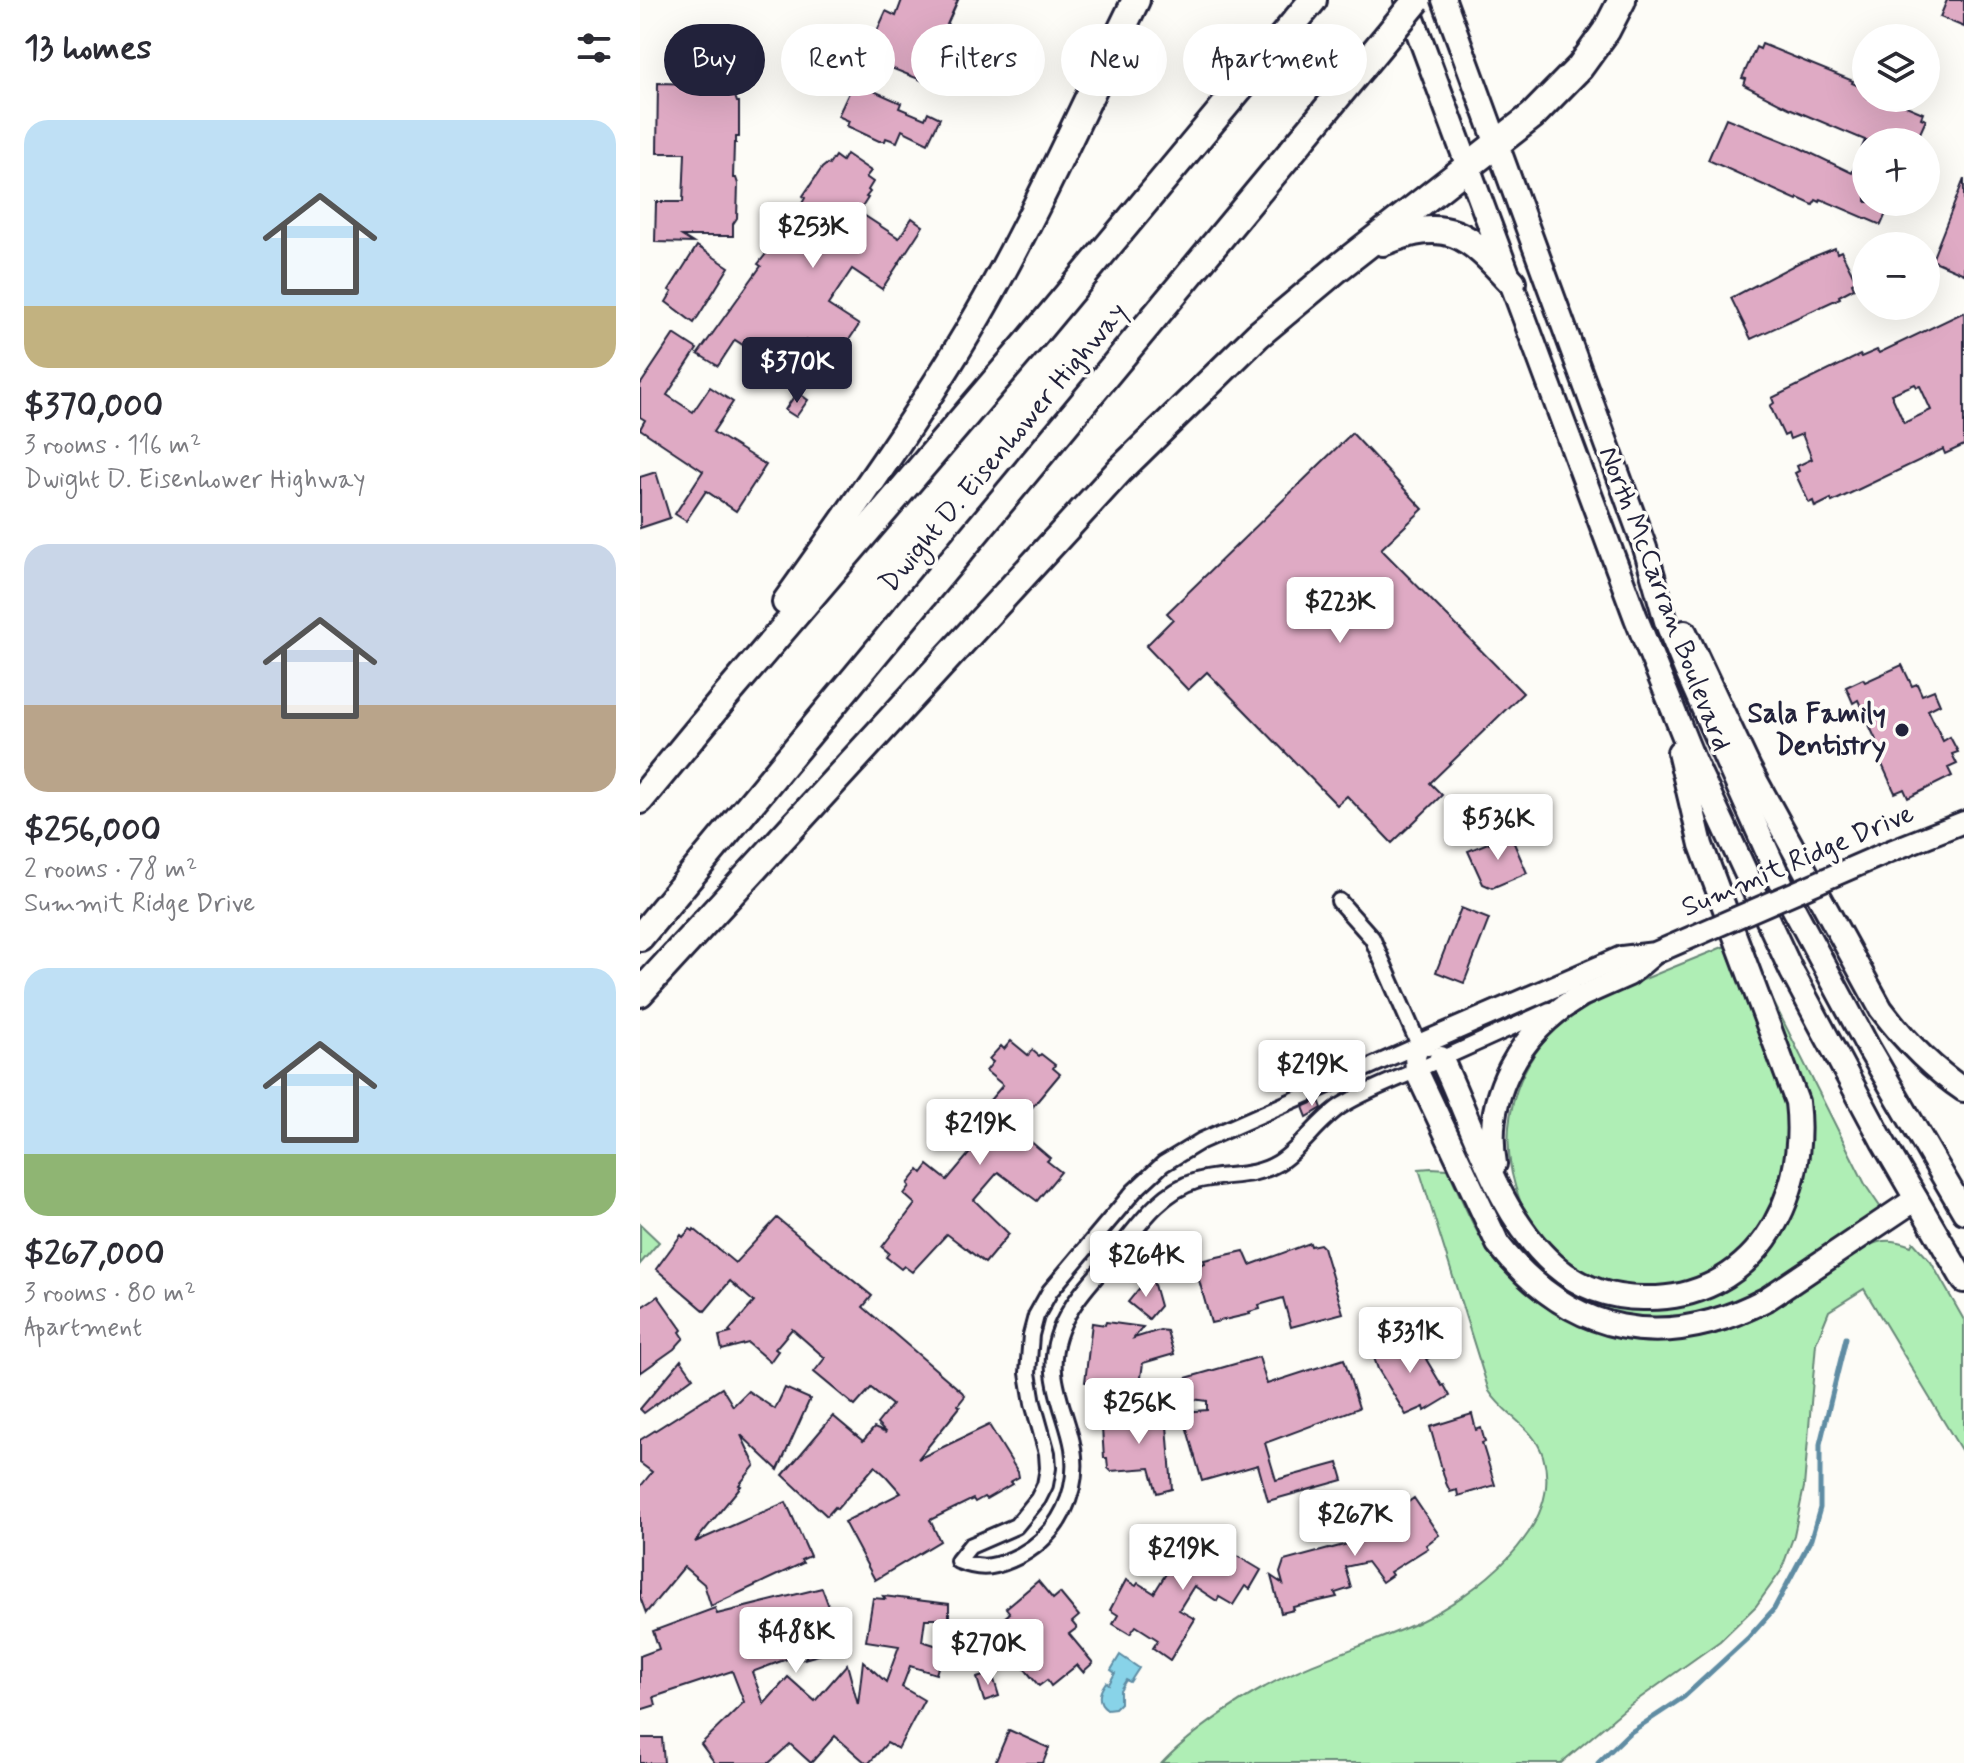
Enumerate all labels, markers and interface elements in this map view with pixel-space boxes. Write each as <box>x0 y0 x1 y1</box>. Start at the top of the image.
chip: Buy <box>664 24 765 96</box>
chip: Rent <box>781 24 895 96</box>
chip: Filters <box>911 24 1045 96</box>
chip: New <box>1061 24 1167 96</box>
chip: Apartment <box>1183 24 1367 96</box>
map controls <box>1852 24 1940 320</box>
button: layers <box>1852 24 1940 112</box>
text: 13 homes <box>24 26 152 71</box>
icon: filters <box>572 26 616 70</box>
button: + <box>1852 128 1940 216</box>
icon: home <box>248 172 392 316</box>
pin: $253K <box>757 202 869 270</box>
text: $253K <box>778 211 848 245</box>
button: − <box>1852 232 1940 320</box>
street label: Dwight D. Eisenhower Highway <box>872 295 1138 602</box>
pin: $370K <box>741 337 853 405</box>
text: $370K <box>760 346 834 380</box>
text: $370,000 <box>24 384 163 429</box>
text: 3 rooms · 116 m² <box>24 429 201 463</box>
street label: North McCarran Boulevard <box>1589 441 1739 757</box>
text: Dwight D. Eisenhower Highway <box>24 463 366 497</box>
pin: $223K <box>1284 577 1396 645</box>
text: $223K <box>1305 586 1375 620</box>
icon: home <box>248 596 392 740</box>
place label: Sala Family Dentistry <box>1747 696 1886 765</box>
marker: Sala Family Dentistry <box>1893 721 1911 739</box>
pin: $536K <box>1442 794 1554 862</box>
street label: Summit Ridge Drive <box>1676 795 1920 927</box>
text: $536K <box>1462 803 1534 837</box>
text: $256,000 <box>24 808 161 853</box>
text: 2 rooms · 78 m² <box>24 853 197 887</box>
text: Summit Ridge Drive <box>24 887 255 921</box>
icon: home <box>248 1020 392 1164</box>
pin: $219K <box>1256 1040 1368 1108</box>
text: $219K <box>1276 1049 1348 1083</box>
pin: $219K <box>924 1099 1036 1167</box>
text: $219K <box>944 1108 1016 1142</box>
pin: $264K <box>1090 1231 1202 1299</box>
text: $267,000 <box>24 1232 165 1277</box>
text: $264K <box>1108 1240 1184 1274</box>
text: 3 rooms · 80 m² <box>24 1277 196 1311</box>
pin: $331K <box>1354 1307 1466 1375</box>
text: Apartment <box>24 1311 142 1345</box>
text: $331K <box>1377 1316 1443 1350</box>
pin: $256K <box>1083 1378 1195 1446</box>
text: $256K <box>1103 1387 1175 1421</box>
pin: $267K <box>1299 1490 1411 1558</box>
text: $267K <box>1317 1499 1393 1533</box>
pin: $219K <box>1127 1524 1239 1592</box>
text: $219K <box>1147 1533 1219 1567</box>
pin: $488K <box>740 1607 852 1675</box>
text: $488K <box>757 1616 835 1650</box>
pin: $270K <box>932 1619 1044 1687</box>
text: $270K <box>950 1628 1026 1662</box>

